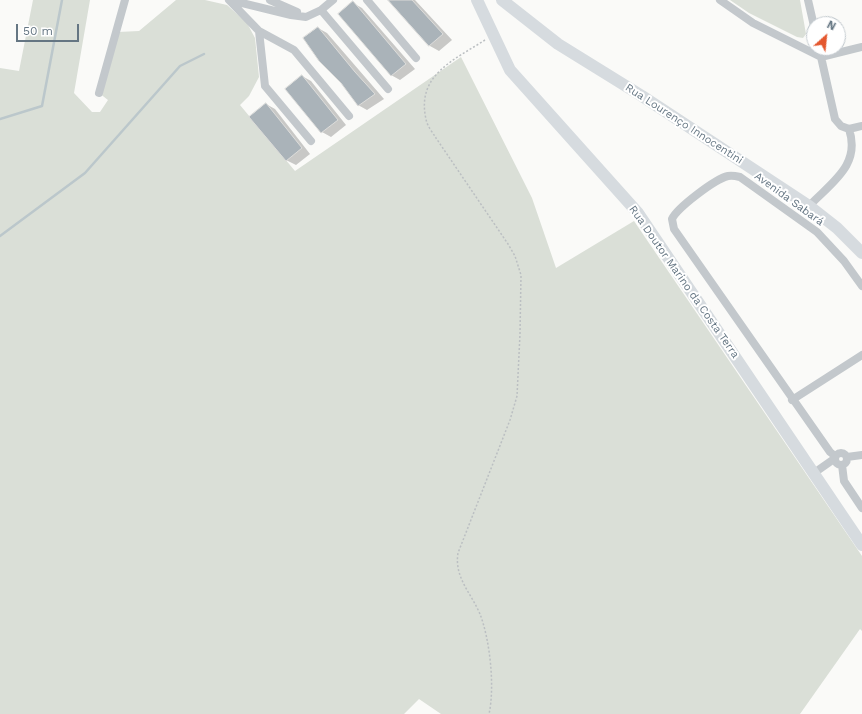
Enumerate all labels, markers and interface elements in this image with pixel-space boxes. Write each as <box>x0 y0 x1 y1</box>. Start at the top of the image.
scale bar <box>18 16 81 42</box>
north arrow <box>806 16 846 56</box>
text: N <box>825 18 838 33</box>
text: 50 m <box>23 24 53 38</box>
street label: Rua Lourenço Innocentini <box>623 81 745 167</box>
street label: Avenida Sabará <box>752 169 826 229</box>
street label: Rua Doutor Marino da Costa Terra <box>626 203 742 361</box>

